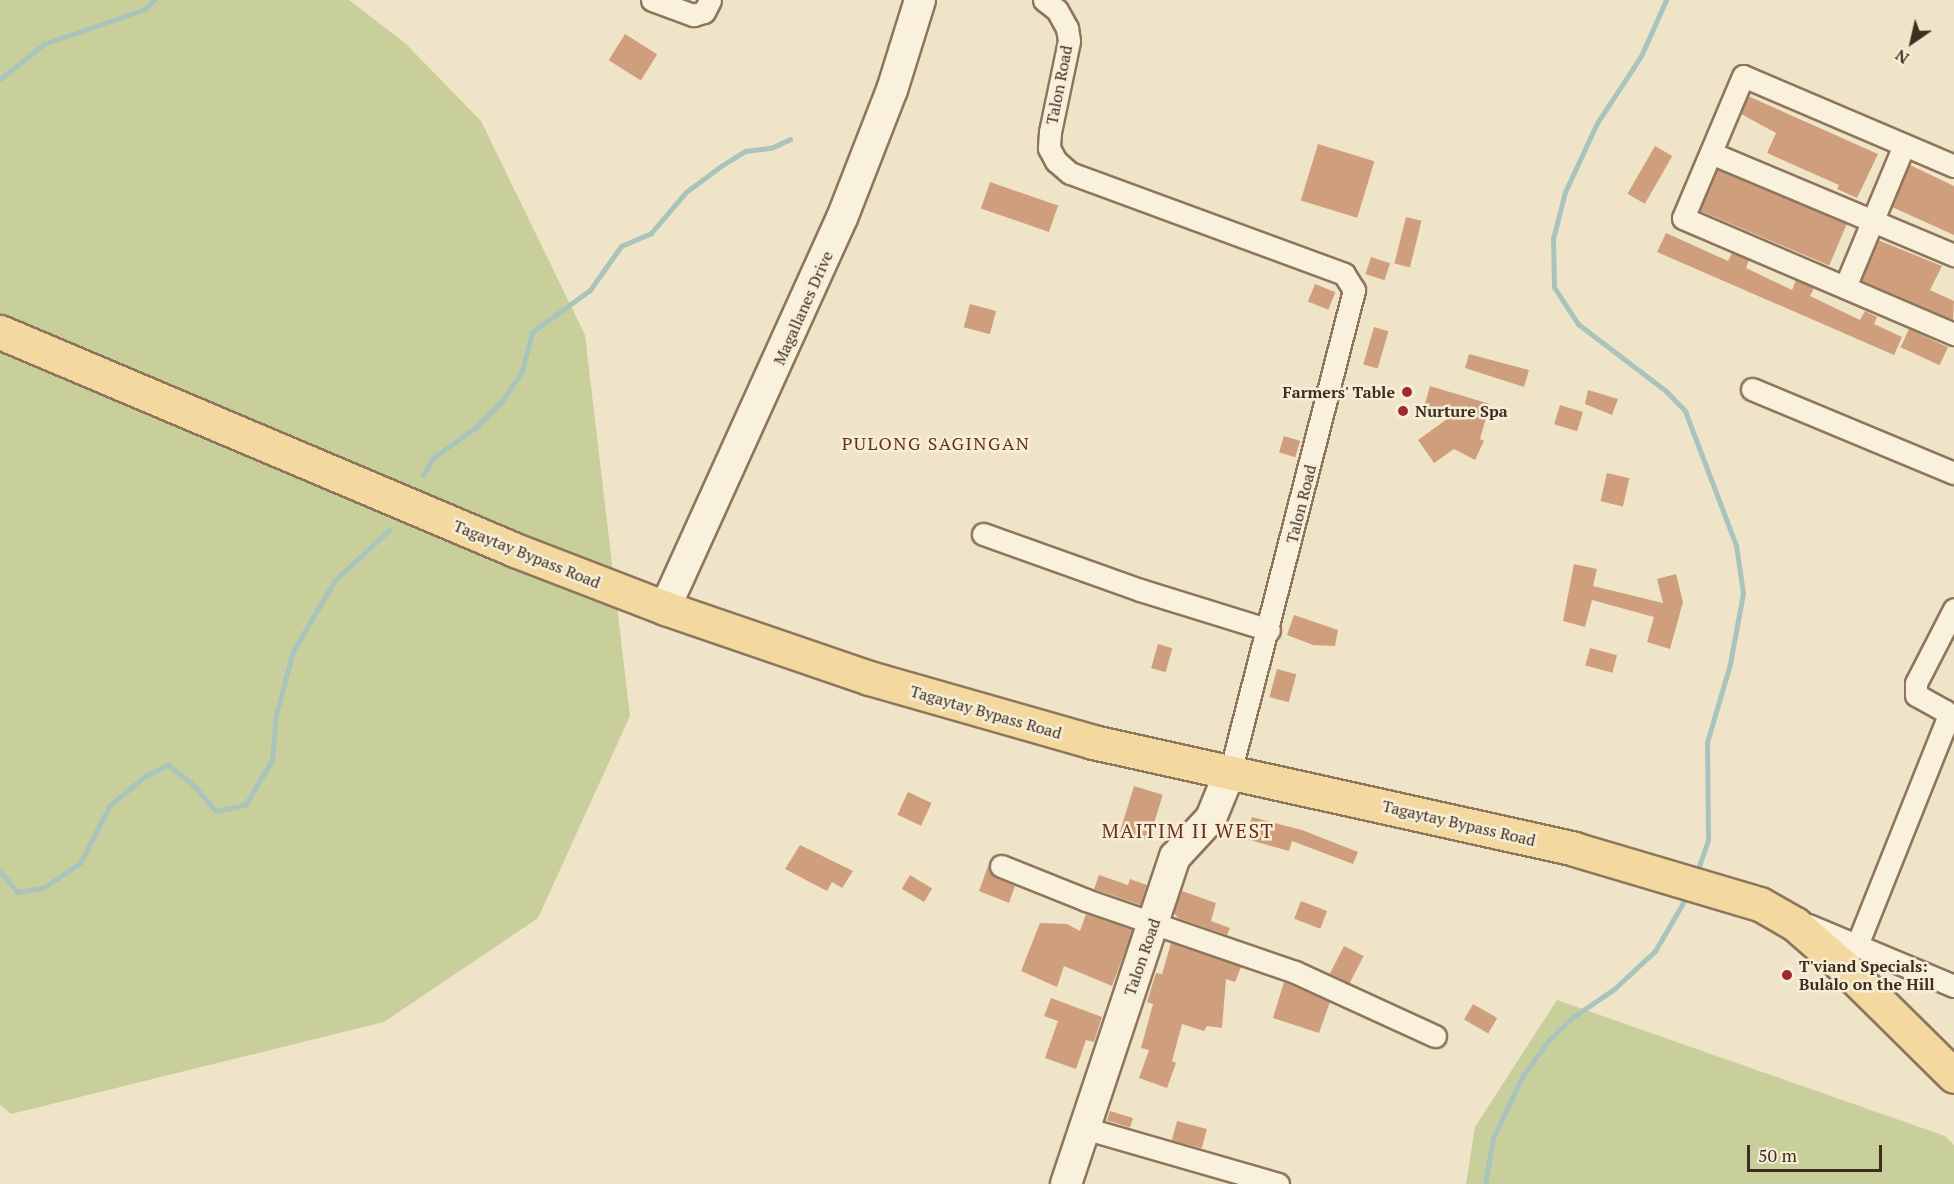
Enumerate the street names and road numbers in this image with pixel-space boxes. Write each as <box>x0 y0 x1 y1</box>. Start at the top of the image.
street label: Talon Road <box>1042 44 1076 126</box>
street label: Magallanes Drive <box>769 248 837 368</box>
street label: Talon Road <box>1282 463 1320 545</box>
street label: Tagaytay Bypass Road <box>451 516 603 592</box>
street label: Tagaytay Bypass Road <box>908 681 1064 743</box>
street label: Tagaytay Bypass Road <box>1381 796 1537 850</box>
street label: Talon Road <box>1120 916 1164 998</box>

